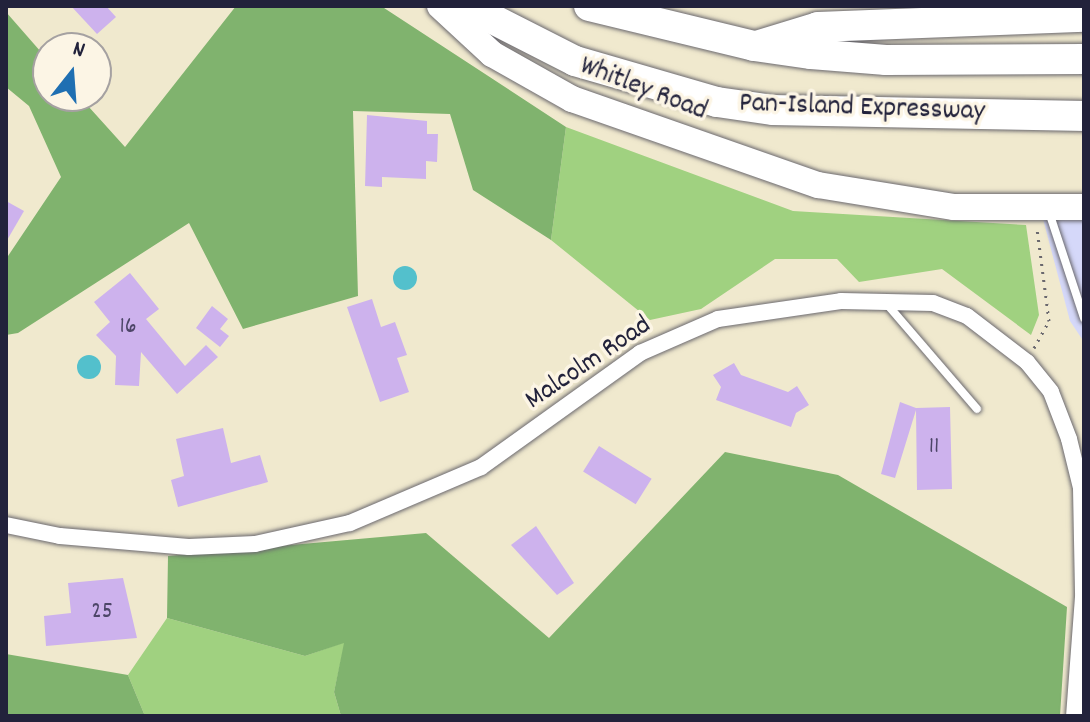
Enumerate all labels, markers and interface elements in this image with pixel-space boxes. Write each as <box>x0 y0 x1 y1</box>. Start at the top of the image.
north arrow <box>32 32 112 112</box>
text: N <box>69 34 88 67</box>
street label: Whitley Road <box>575 50 711 130</box>
street label: Pan-Island Expressway <box>739 88 985 130</box>
street label: Malcolm Road <box>520 310 658 418</box>
house number: 16 <box>119 314 137 342</box>
house number: 11 <box>929 434 939 462</box>
house number: 25 <box>91 599 113 627</box>

